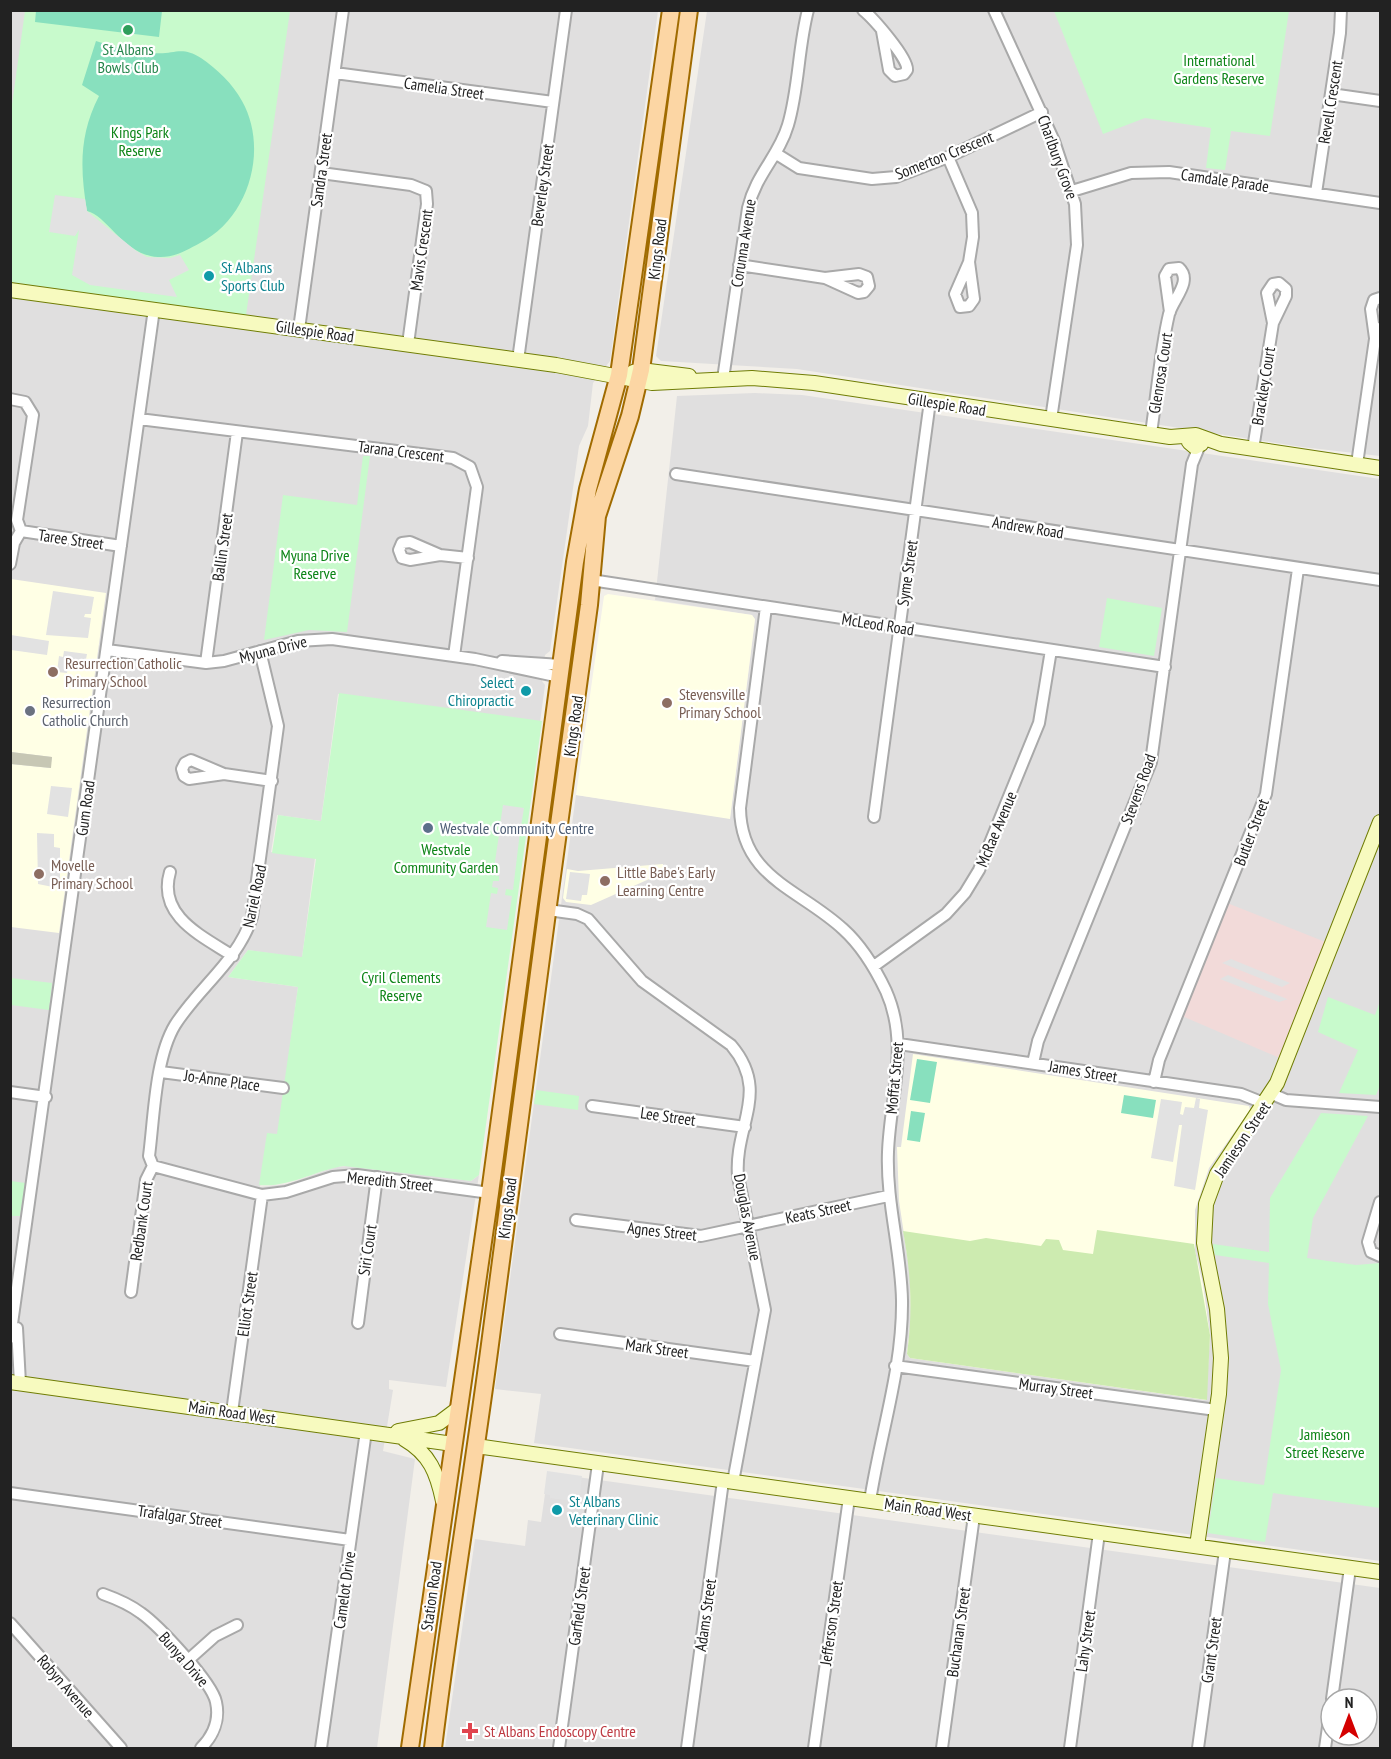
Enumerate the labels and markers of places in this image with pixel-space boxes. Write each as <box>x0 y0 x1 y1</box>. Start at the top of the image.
marker: St Albans Bowls Club <box>121 23 135 37</box>
place label: St Albans Bowls Club <box>97 39 159 77</box>
place label: St Albans Sports Club <box>221 257 285 295</box>
marker: St Albans Sports Club <box>202 269 216 283</box>
place label: Resurrection Catholic Primary School <box>65 653 182 691</box>
marker: Resurrection Catholic Primary School <box>46 665 60 679</box>
place label: Select Chiropractic <box>448 672 515 710</box>
marker: Select Chiropractic <box>519 684 533 698</box>
place label: Stevensville Primary School <box>679 684 761 722</box>
place label: Resurrection Catholic Church <box>42 692 128 730</box>
marker: Stevensville Primary School <box>660 696 674 710</box>
marker: Resurrection Catholic Church <box>23 704 37 718</box>
place label: Westvale Community Centre <box>440 818 594 838</box>
marker: Westvale Community Centre <box>421 821 435 835</box>
place label: Movelle Primary School <box>51 855 133 893</box>
place label: Little Babe's Early Learning Centre <box>617 862 715 900</box>
marker: Movelle Primary School <box>32 867 46 881</box>
marker: Little Babe's Early Learning Centre <box>598 874 612 888</box>
place label: St Albans Veterinary Clinic <box>568 1491 659 1529</box>
marker: St Albans Veterinary Clinic <box>550 1503 564 1517</box>
place label: St Albans Endoscopy Centre <box>484 1721 636 1741</box>
marker: St Albans Endoscopy Centre <box>461 1722 479 1740</box>

